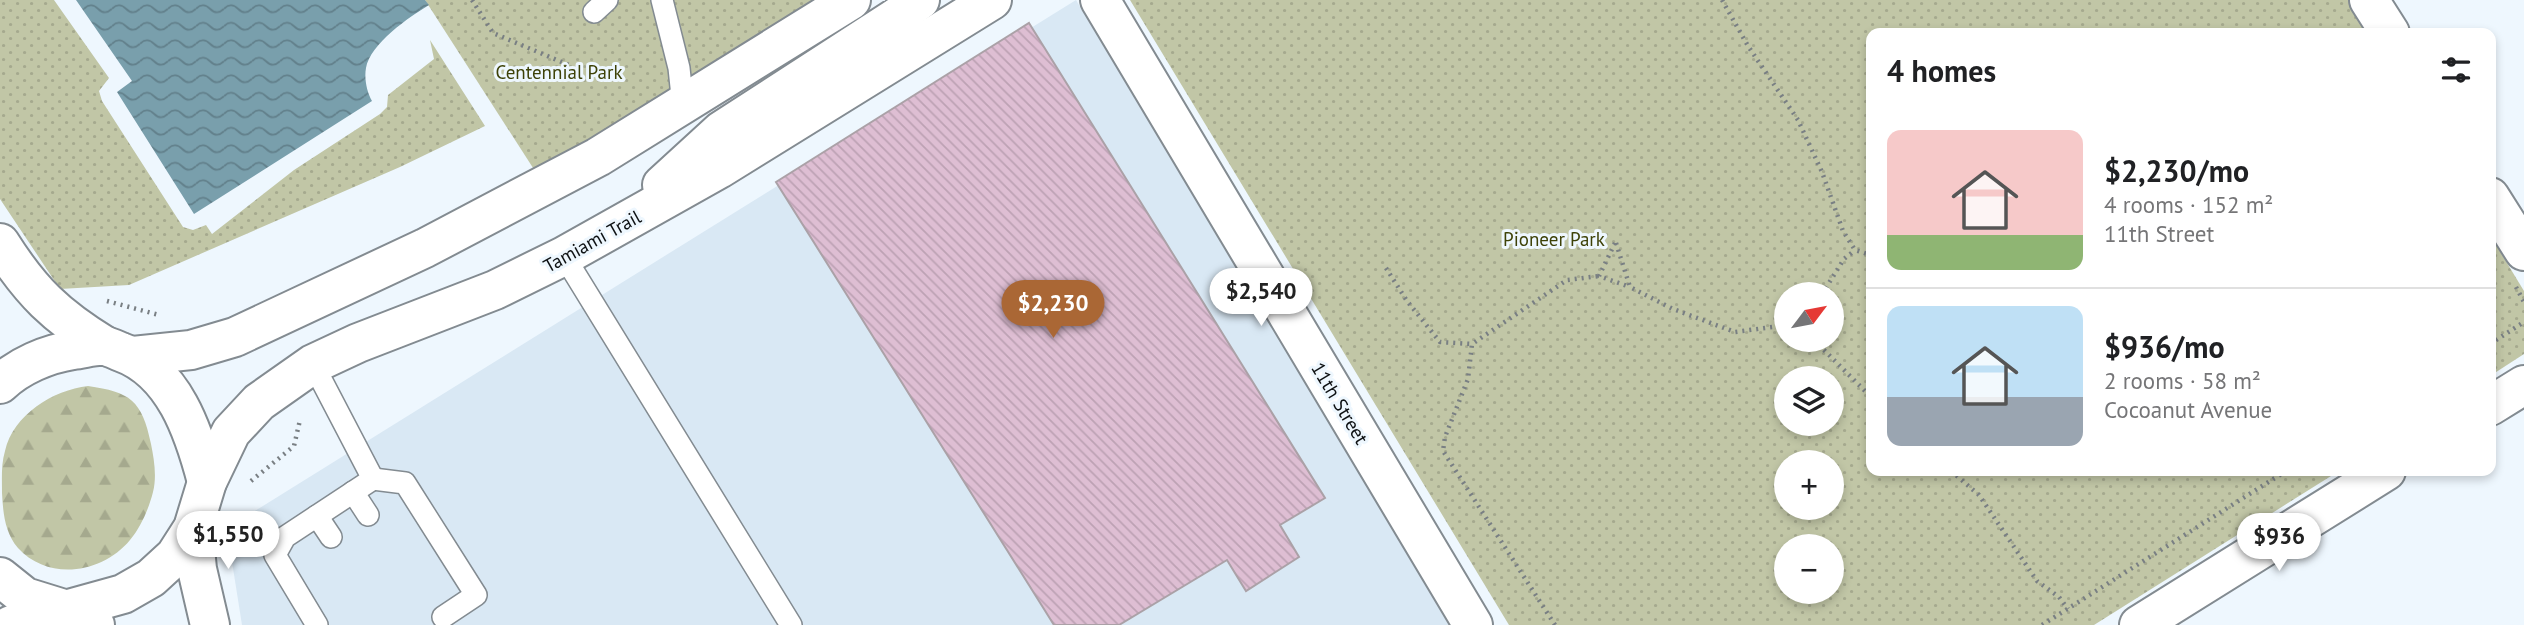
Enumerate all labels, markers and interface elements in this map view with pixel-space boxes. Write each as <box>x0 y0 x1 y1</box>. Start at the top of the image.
text: 4 homes <box>1887 51 1996 90</box>
icon: filters <box>2437 51 2475 89</box>
park label: Centennial Park <box>496 60 622 84</box>
text: $2,230/mo <box>2104 151 2249 190</box>
icon: home <box>1943 158 2027 242</box>
text: 4 rooms · 152 m² <box>2104 190 2273 219</box>
street label: Tamiami Trail <box>539 204 645 278</box>
text: 11th Street <box>2104 219 2214 248</box>
park label: Pioneer Park <box>1503 227 1605 251</box>
pin: $2,540 <box>1204 268 1318 328</box>
text: $2,540 <box>1225 276 1297 305</box>
pin: $2,230 <box>996 280 1110 340</box>
north arrow <box>1774 282 1844 352</box>
map controls <box>1774 282 1844 604</box>
text: $2,230 <box>1017 288 1089 317</box>
text: $936/mo <box>2104 327 2225 366</box>
icon: home <box>1943 334 2027 418</box>
street label: 11th Street <box>1306 358 1374 449</box>
button: layers <box>1774 366 1844 436</box>
text: 2 rooms · 58 m² <box>2104 366 2261 395</box>
text: Cocoanut Avenue <box>2104 395 2272 424</box>
button: + <box>1774 450 1844 520</box>
pin: $1,550 <box>171 512 285 571</box>
pin: $936 <box>2238 514 2320 573</box>
text: $1,550 <box>192 519 264 548</box>
text: $936 <box>2253 521 2305 550</box>
button: − <box>1774 534 1844 604</box>

